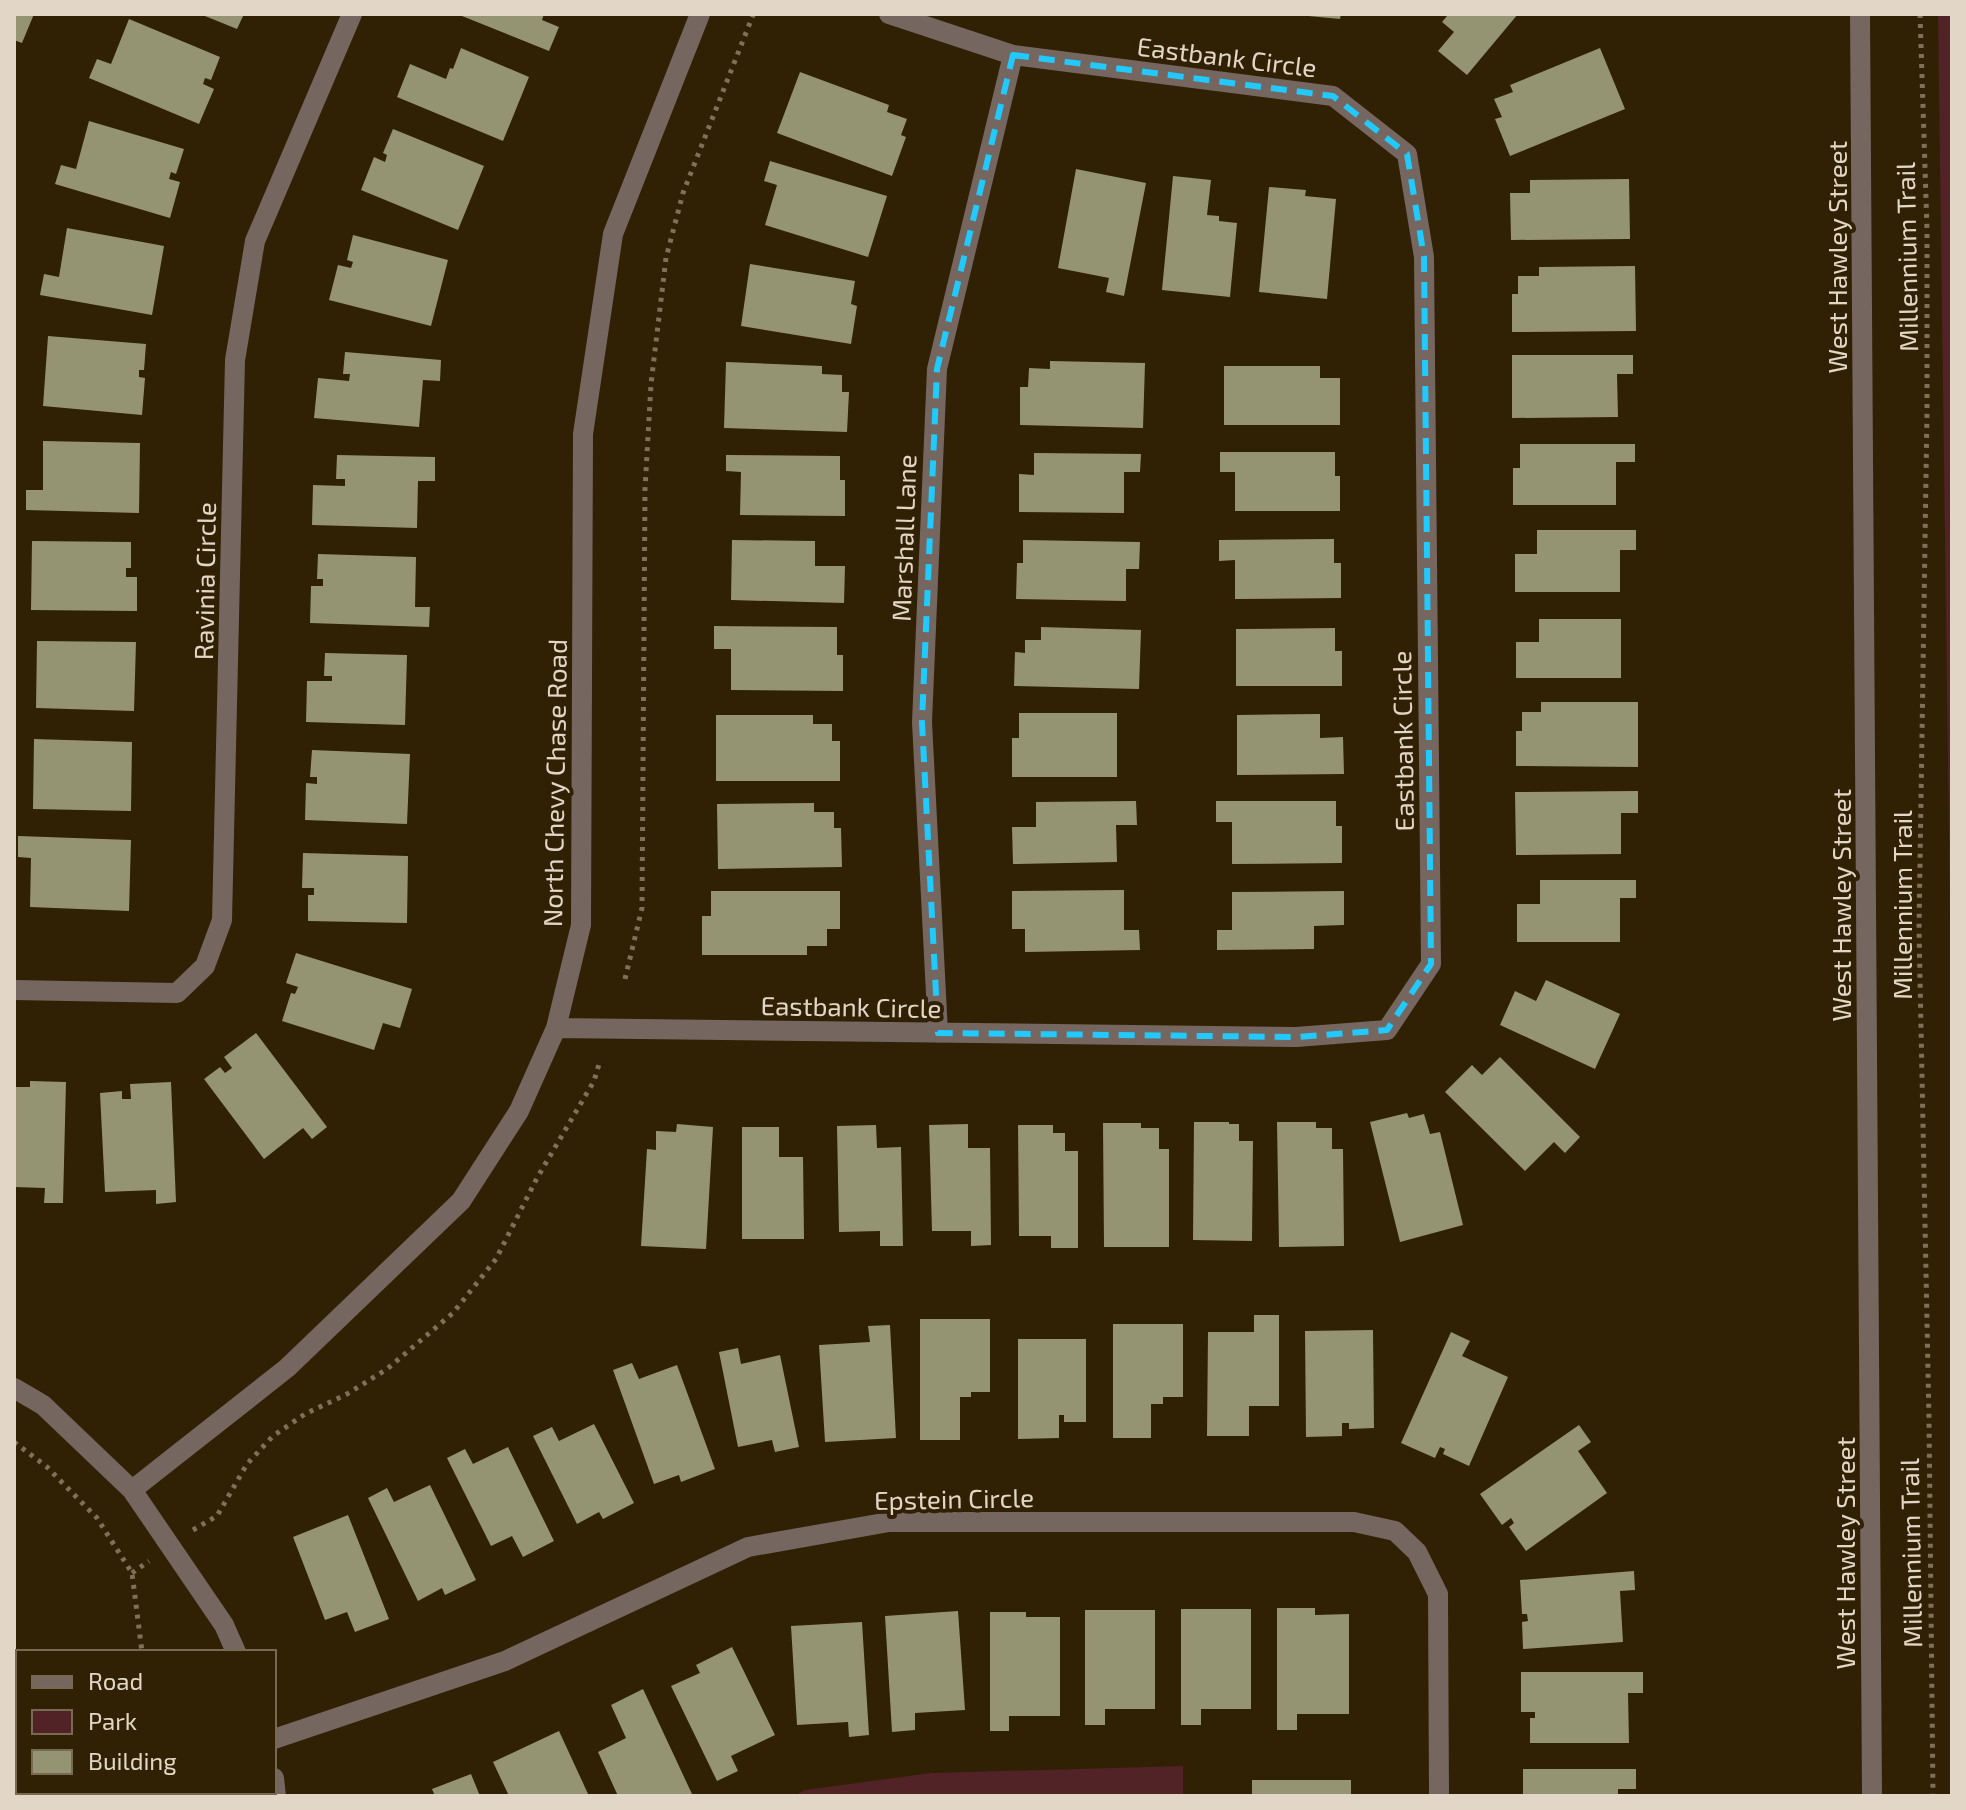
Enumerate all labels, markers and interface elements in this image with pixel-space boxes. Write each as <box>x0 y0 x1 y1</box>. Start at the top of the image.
street label: Eastbank Circle <box>1135 30 1319 82</box>
street label: West Hawley Street <box>1821 140 1852 373</box>
street label: Millennium Trail <box>1889 162 1923 352</box>
street label: Marshall Lane <box>885 454 921 622</box>
street label: Ravinia Circle <box>187 502 221 660</box>
street label: North Chevy Chase Road <box>536 639 572 927</box>
street label: Eastbank Circle <box>1385 650 1419 832</box>
street label: West Hawley Street <box>1825 788 1856 1021</box>
street label: Millennium Trail <box>1886 810 1917 1000</box>
street label: Eastbank Circle <box>760 989 942 1023</box>
street label: West Hawley Street <box>1829 1436 1860 1669</box>
street label: Millennium Trail <box>1893 1458 1927 1648</box>
street label: Epstein Circle <box>874 1481 1034 1515</box>
legend <box>16 1650 276 1794</box>
text: Road <box>88 1666 143 1695</box>
text: Park <box>88 1706 137 1735</box>
text: Building <box>88 1746 177 1775</box>

